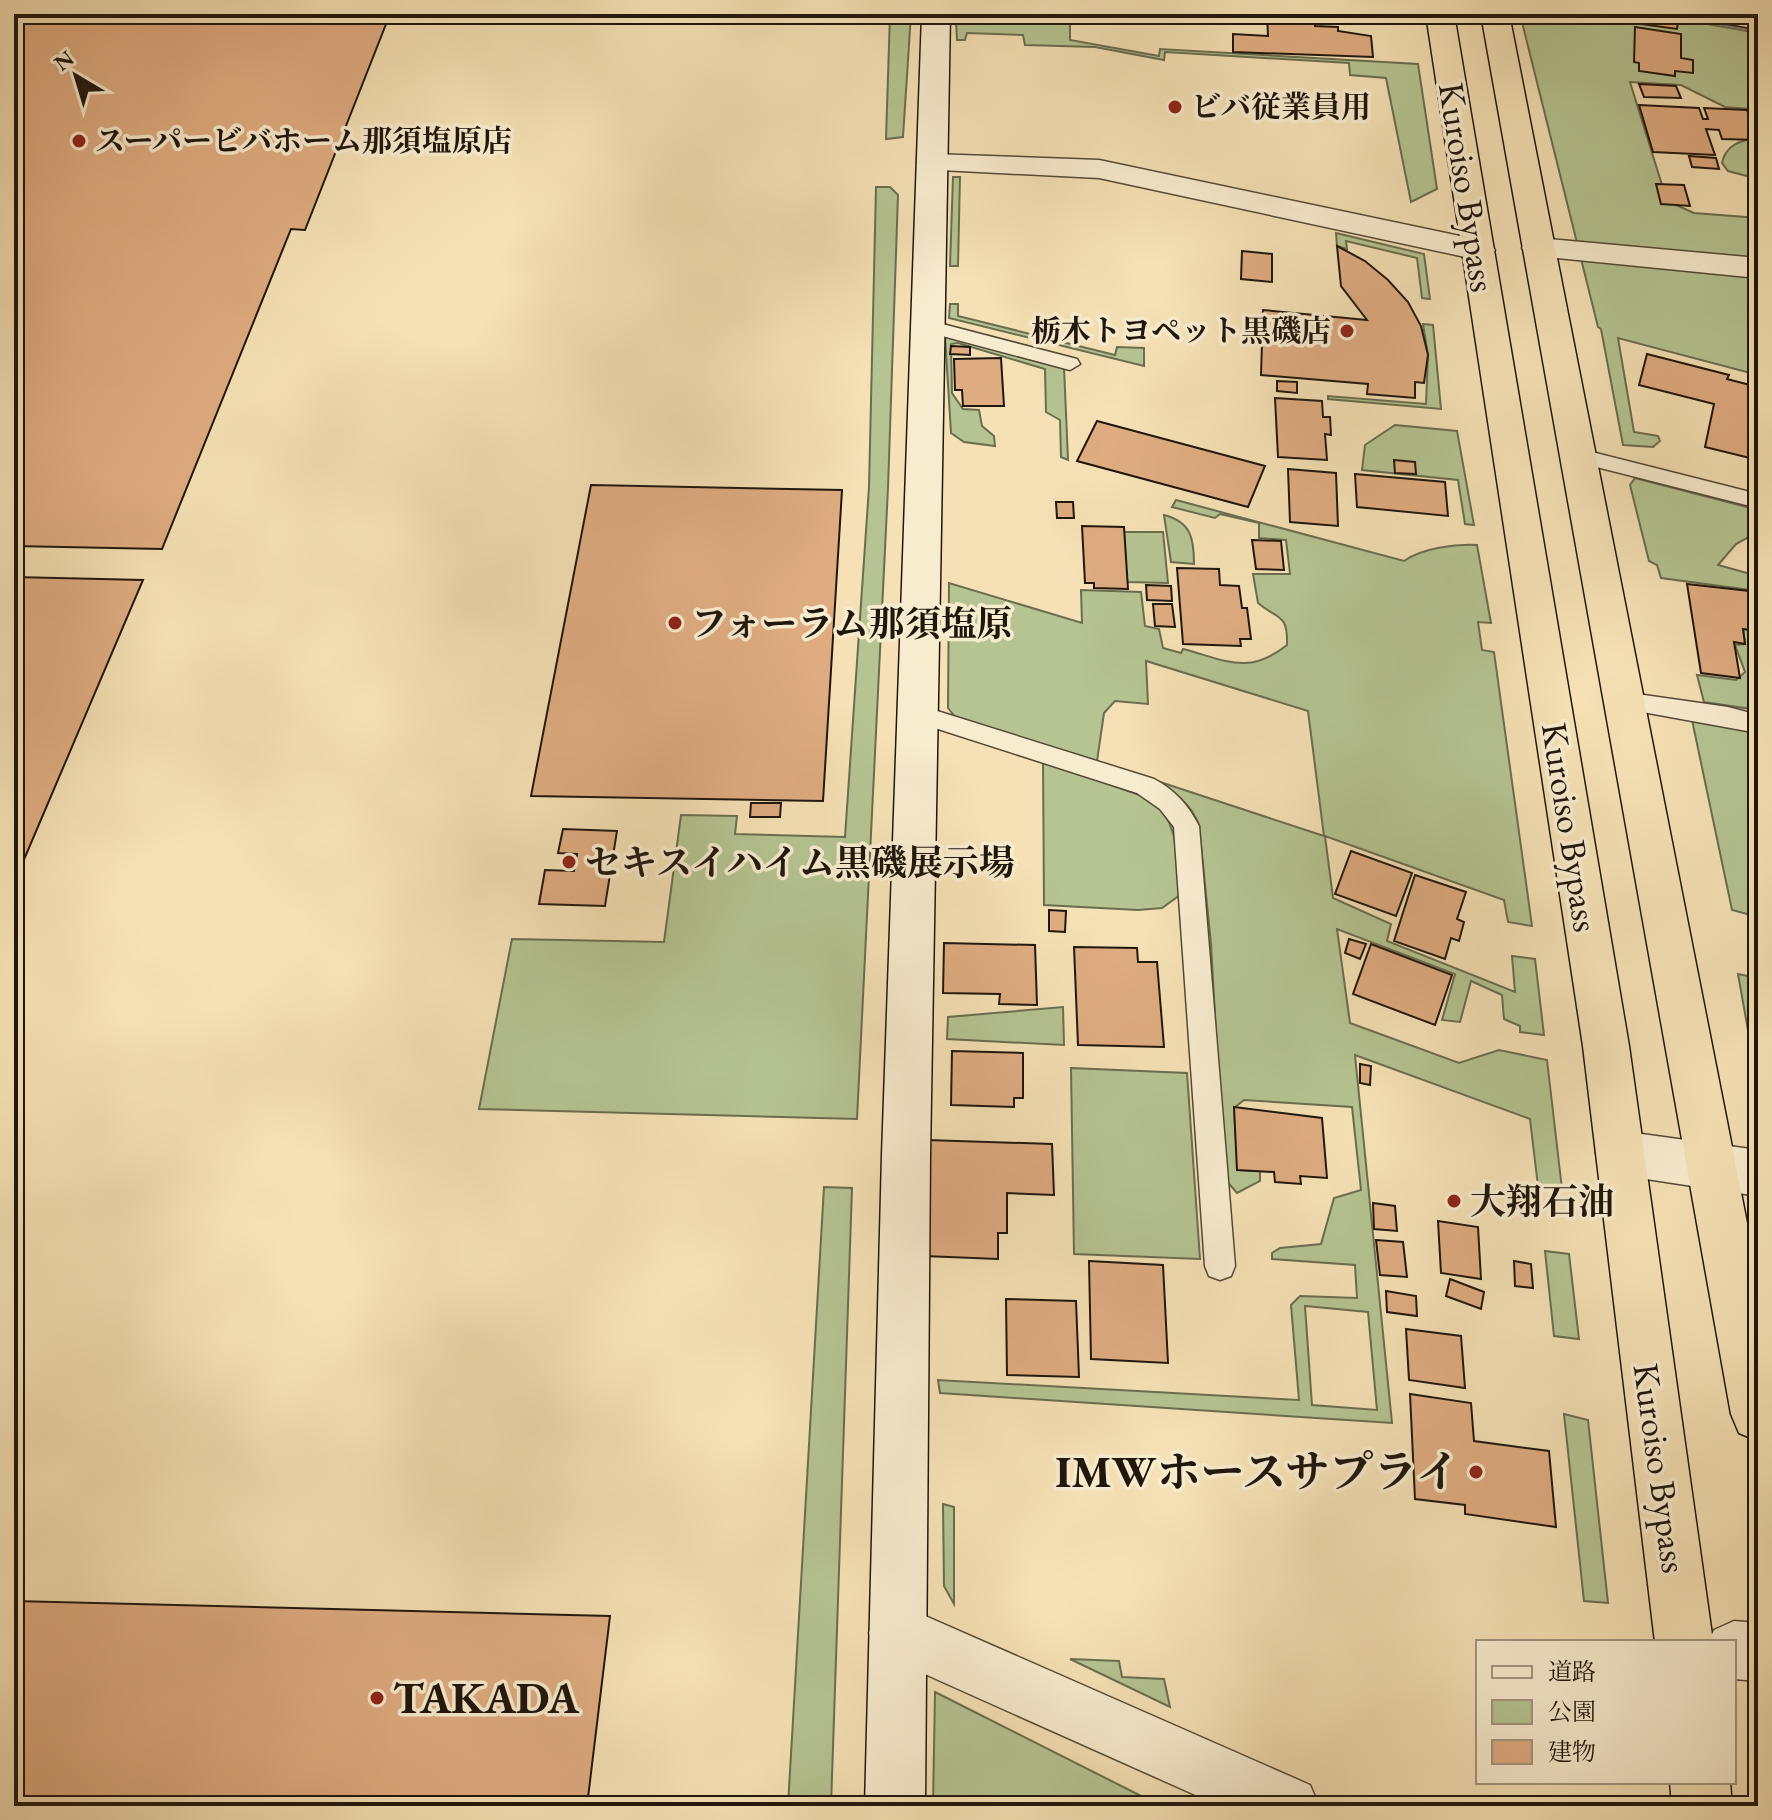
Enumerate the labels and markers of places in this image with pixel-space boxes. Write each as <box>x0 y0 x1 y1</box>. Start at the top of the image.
place label: ビバ従業員用 <box>1191 87 1371 126</box>
marker: ビバ従業員用 <box>1166 98 1184 116</box>
place label: スーパービバホーム那須塩原店 <box>95 121 512 160</box>
marker: スーパービバホーム那須塩原店 <box>70 132 88 150</box>
place label: 栃木トヨペット黒磯店 <box>1031 311 1331 350</box>
marker: 栃木トヨペット黒磯店 <box>1338 322 1356 340</box>
place label: フォーラム那須塩原 <box>691 600 1013 647</box>
marker: フォーラム那須塩原 <box>666 614 684 632</box>
place label: セキスイハイム黒磯展示場 <box>585 839 1015 886</box>
marker: セキスイハイム黒磯展示場 <box>560 853 578 871</box>
place label: 大翔石油 <box>1470 1178 1614 1225</box>
marker: 大翔石油 <box>1445 1192 1463 1210</box>
place label: IMWホースサプライ <box>1055 1443 1460 1500</box>
marker: IMWホースサプライ <box>1467 1463 1485 1481</box>
place label: TAKADA <box>393 1669 580 1726</box>
marker: TAKADA <box>368 1689 386 1707</box>

